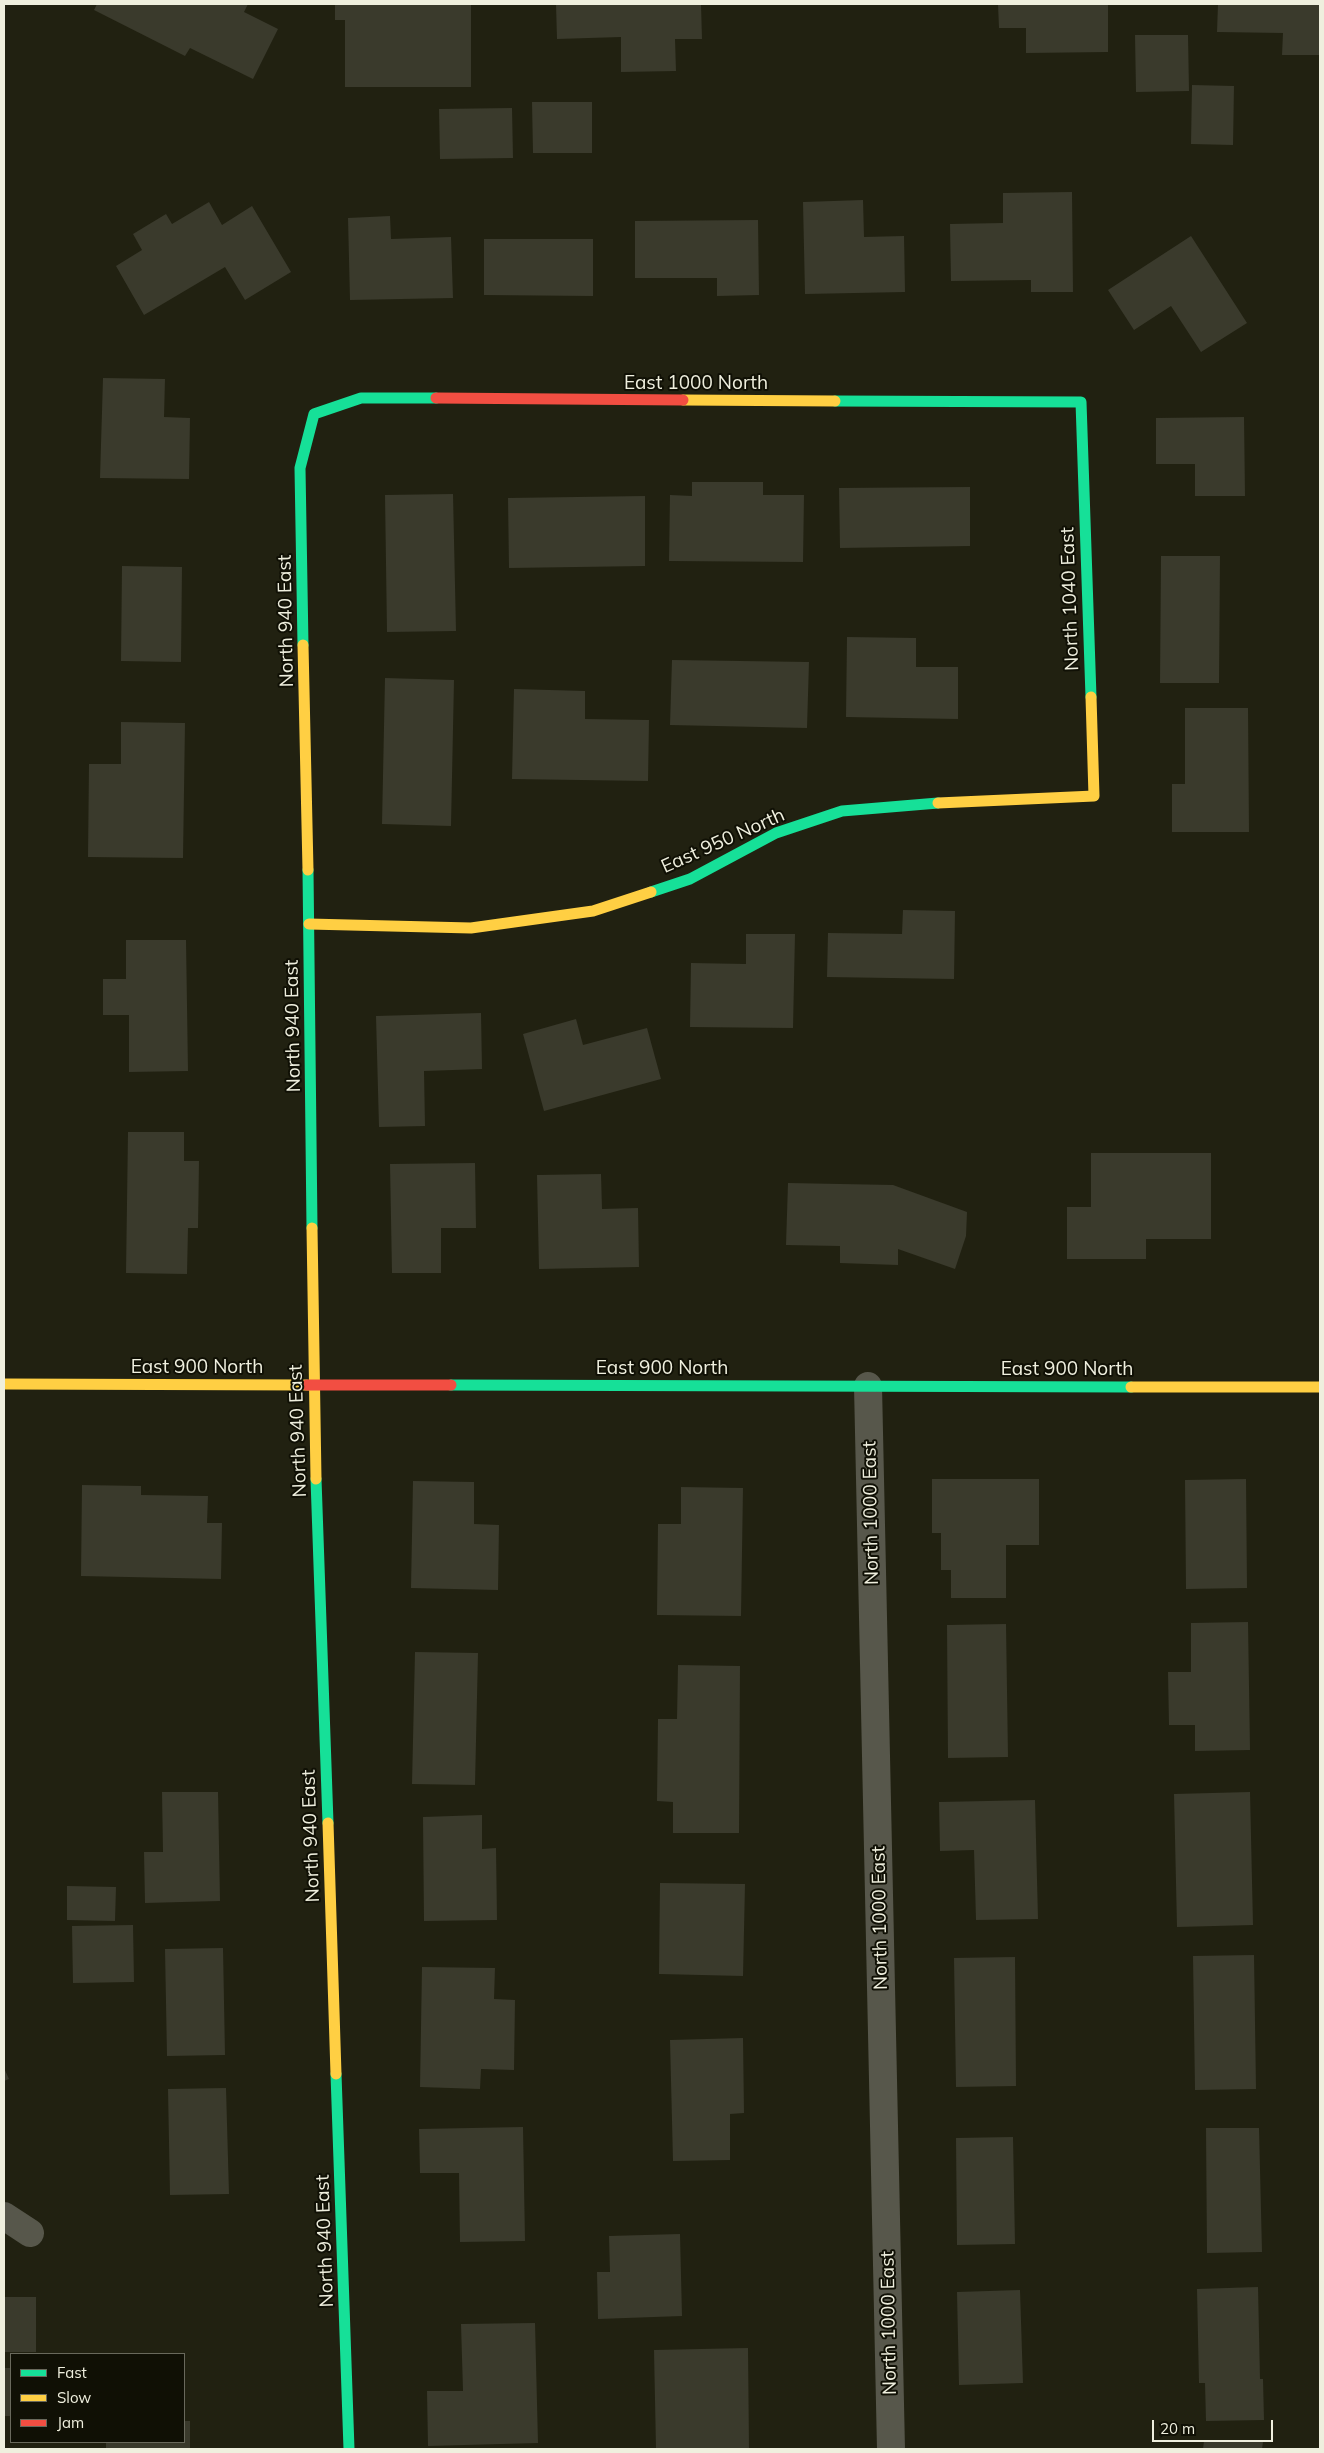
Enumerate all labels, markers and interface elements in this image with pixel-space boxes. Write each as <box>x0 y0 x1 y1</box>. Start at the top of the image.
street label: East 1000 North <box>624 372 768 394</box>
street label: North 1040 East <box>1056 527 1084 671</box>
street label: North 940 East <box>273 554 299 688</box>
street label: East 950 North <box>658 804 788 878</box>
street label: North 940 East <box>280 959 306 1093</box>
street label: East 900 North <box>131 1356 263 1378</box>
street label: East 900 North <box>596 1357 728 1379</box>
street label: East 900 North <box>1001 1358 1133 1380</box>
street label: North 940 East <box>284 1364 312 1498</box>
street label: North 1000 East <box>858 1441 884 1585</box>
street label: North 940 East <box>297 1769 325 1903</box>
street label: North 1000 East <box>867 1846 893 1990</box>
street label: North 940 East <box>311 2174 339 2308</box>
street label: North 1000 East <box>876 2251 902 2395</box>
legend <box>10 2353 185 2443</box>
text: Fast <box>57 2363 87 2382</box>
text: Slow <box>57 2388 91 2407</box>
scale bar <box>1154 2410 1275 2442</box>
text: Jam <box>57 2413 84 2432</box>
text: 20 m <box>1160 2419 1195 2438</box>

